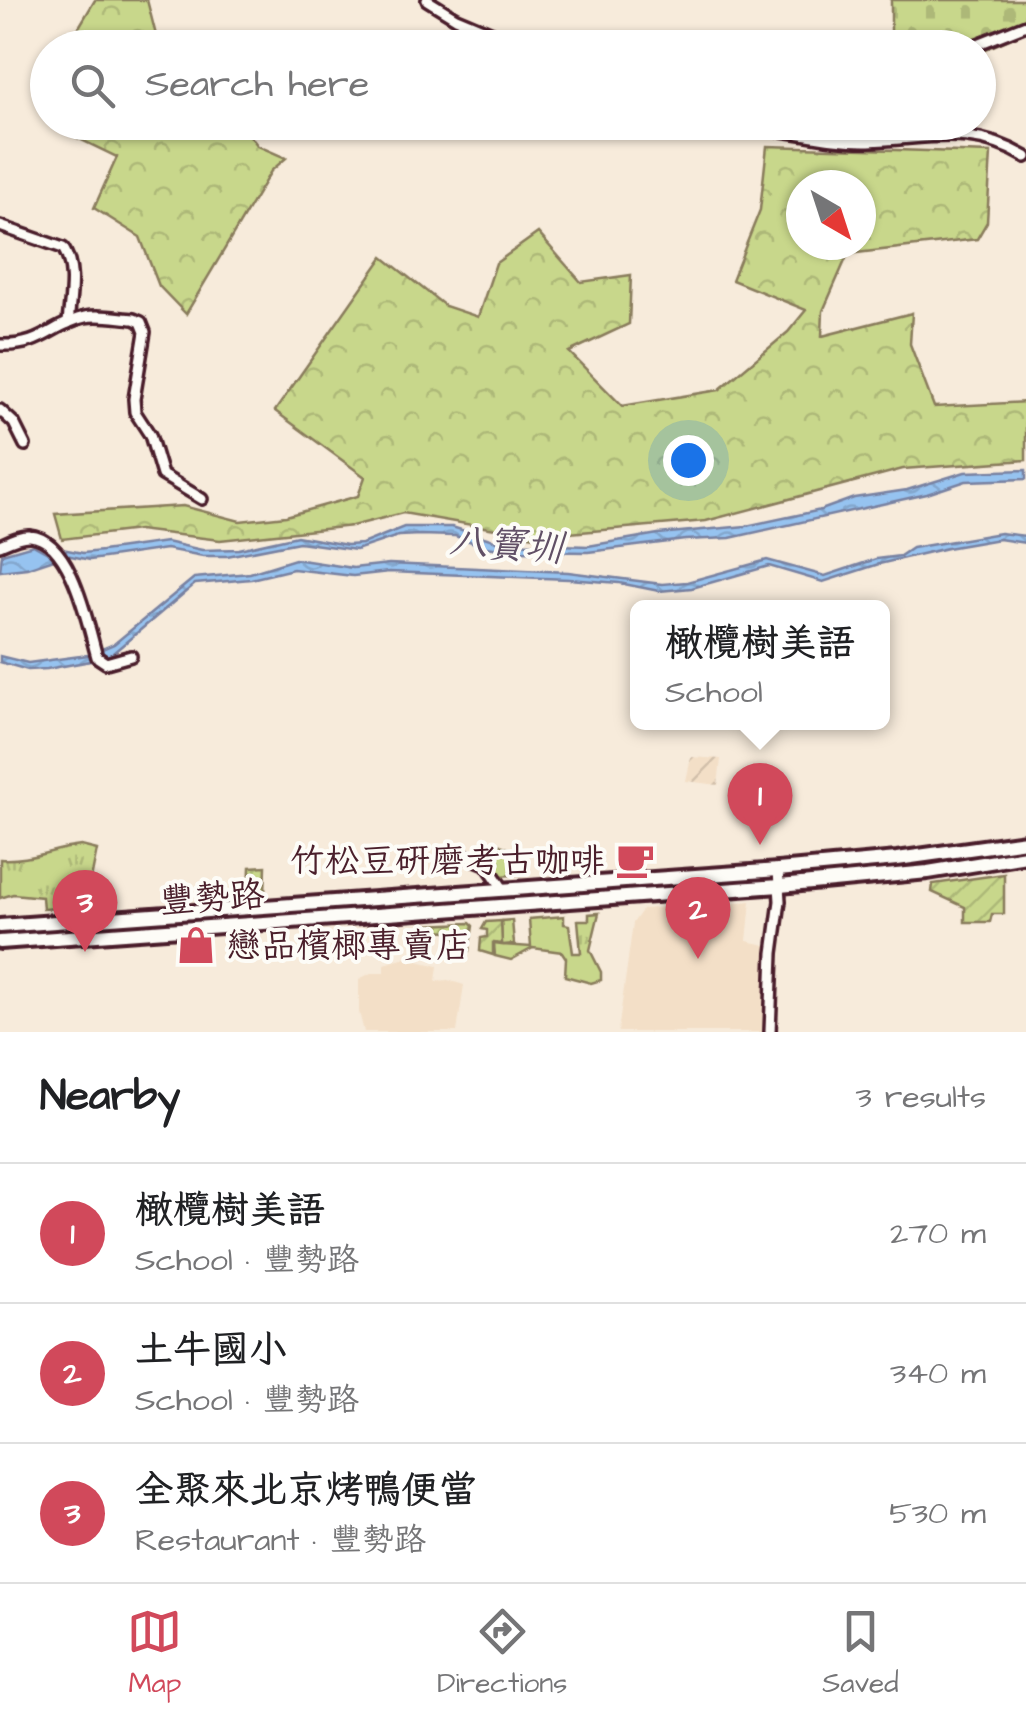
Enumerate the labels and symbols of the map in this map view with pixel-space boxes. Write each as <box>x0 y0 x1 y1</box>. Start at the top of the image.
north arrow <box>786 170 876 260</box>
your location <box>663 435 714 486</box>
water label: 八寶圳 <box>447 516 569 576</box>
pin: 1 <box>728 762 792 845</box>
place label: 竹松豆研磨考古咖啡 <box>290 837 605 886</box>
cafe icon: 竹松豆研磨考古咖啡 <box>614 839 656 881</box>
pin: 3 <box>52 870 118 952</box>
street label: 豐勢路 <box>158 870 266 927</box>
pin: 2 <box>666 876 730 959</box>
place label: 戀品檳榔專賣店 <box>226 922 471 971</box>
shop icon: 戀品檳榔專賣店 <box>175 924 217 966</box>

